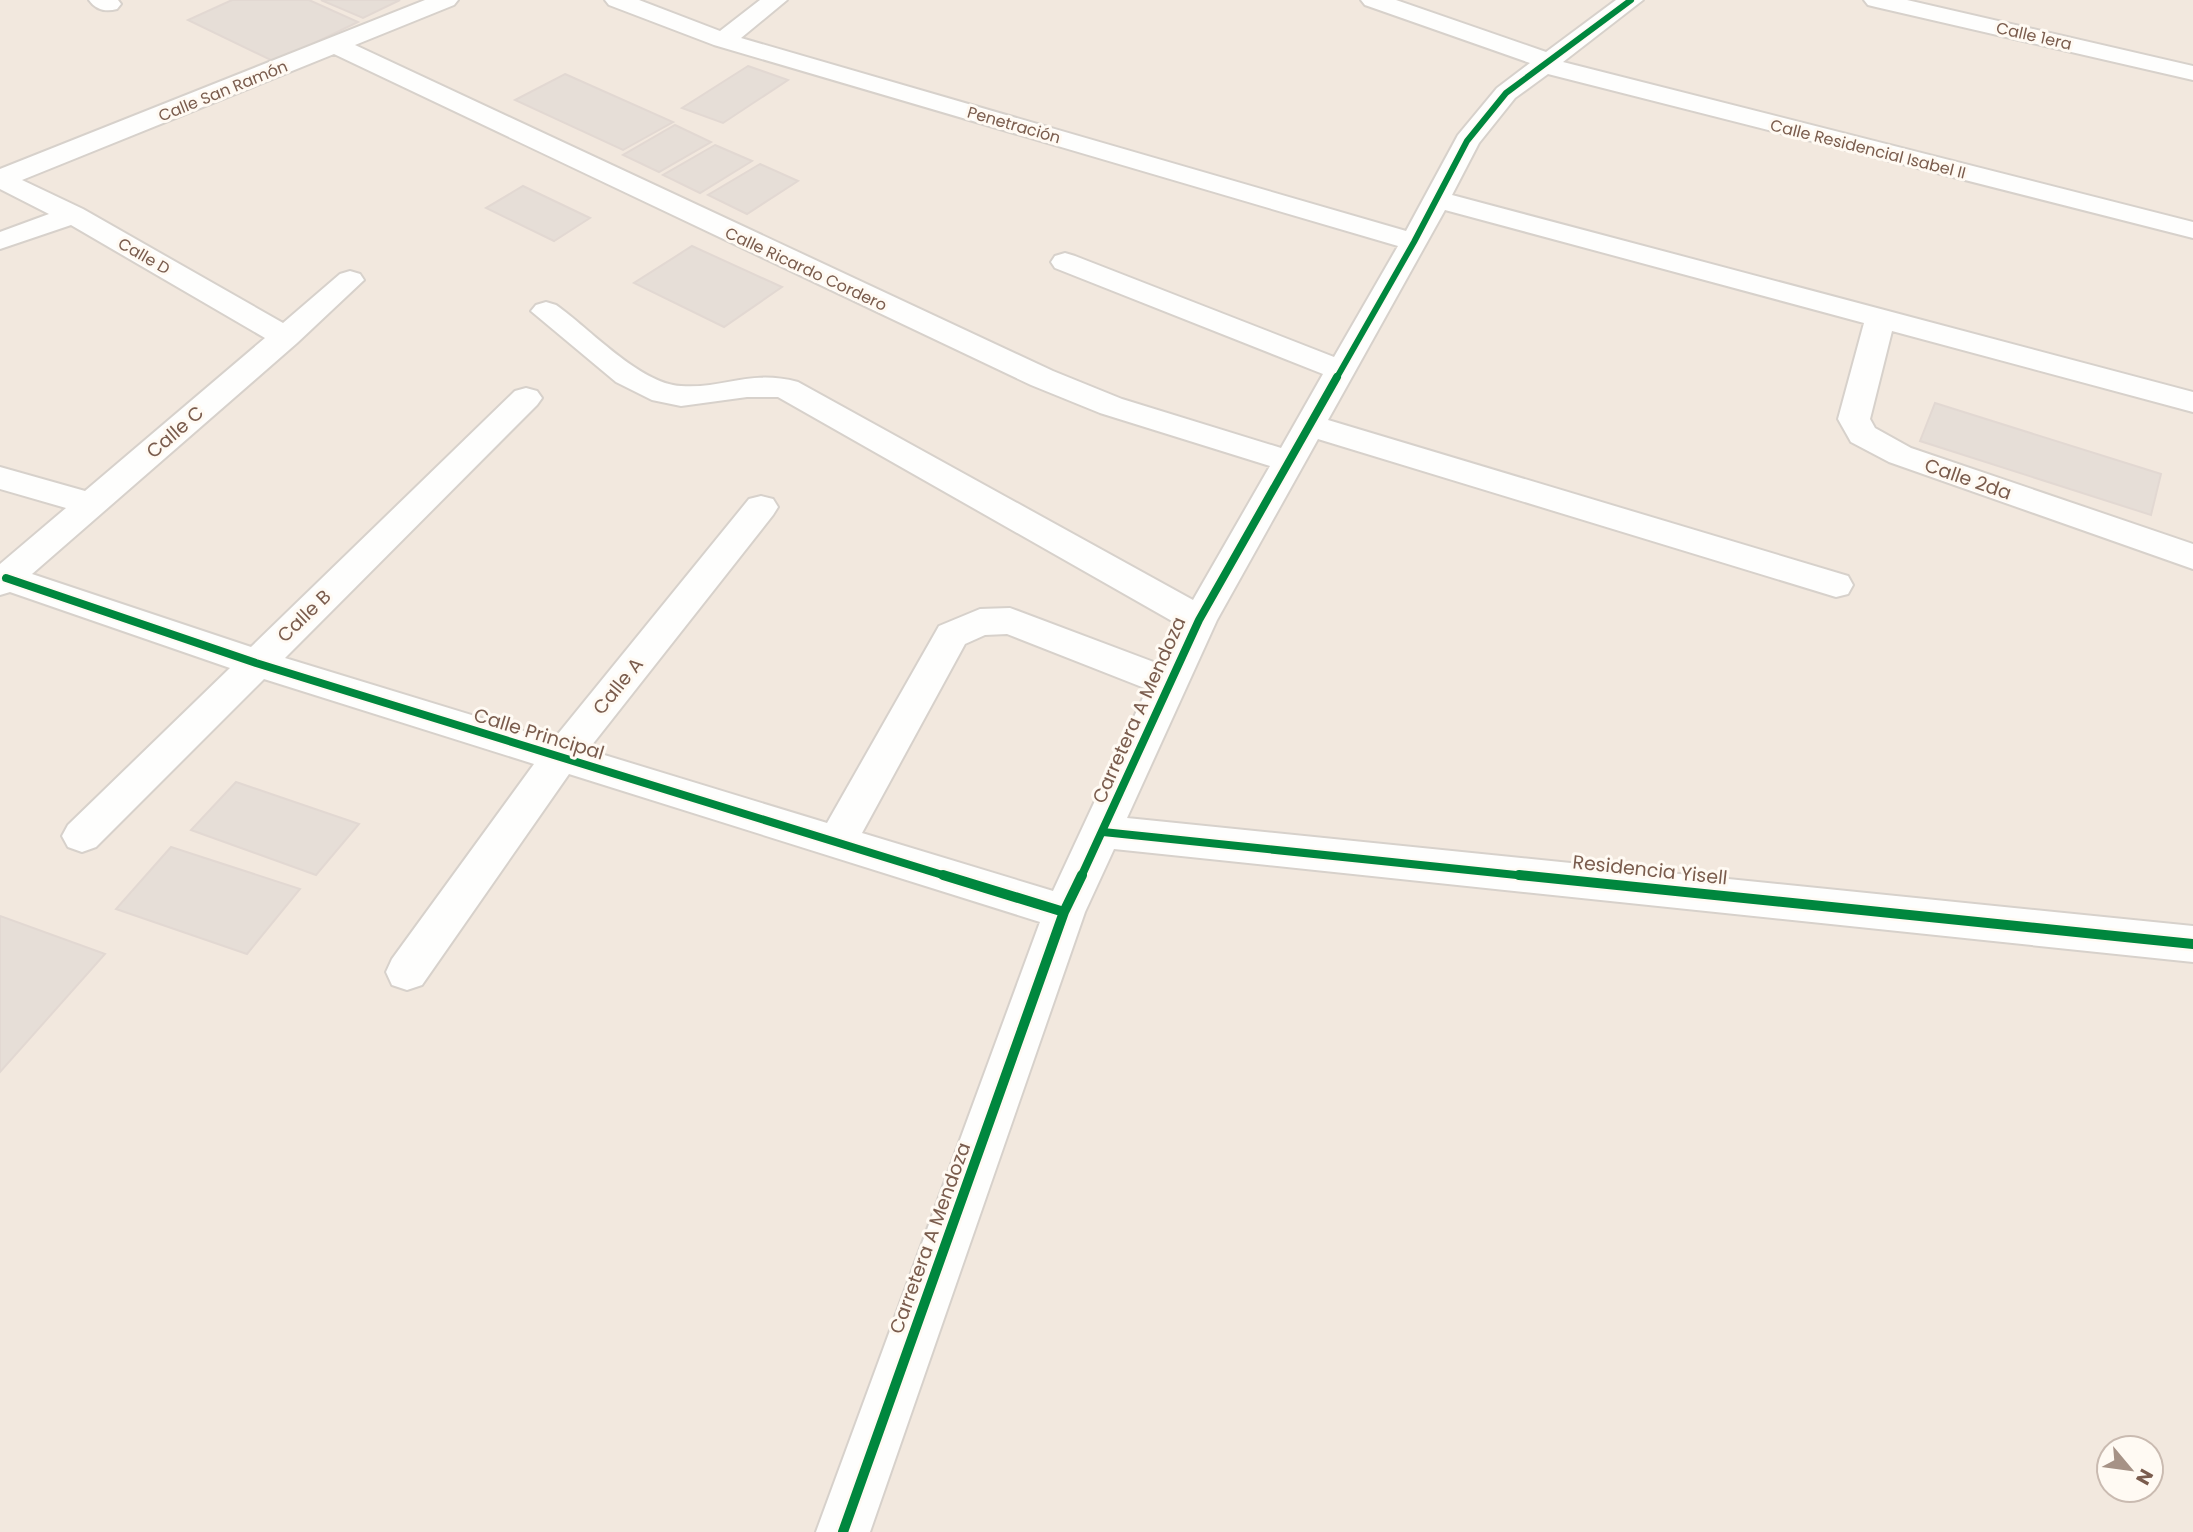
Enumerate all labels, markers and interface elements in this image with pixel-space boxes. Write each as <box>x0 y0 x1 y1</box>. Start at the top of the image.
street label: Calle 1era <box>1994 16 2074 56</box>
street label: Calle San Ramón <box>155 55 291 127</box>
street label: Penetración <box>965 101 1063 149</box>
street label: Calle Residencial Isabel II <box>1768 114 1968 184</box>
street label: Calle Ricardo Cordero <box>721 221 891 317</box>
street label: Calle D <box>114 232 174 280</box>
street label: Calle C <box>140 399 210 465</box>
street label: Calle 2da <box>1921 452 2015 506</box>
street label: Calle B <box>271 584 337 648</box>
street label: Carretera A Mendoza <box>1086 612 1192 808</box>
street label: Calle A <box>587 652 650 720</box>
street label: Calle Principal <box>470 701 608 767</box>
street label: Residencia Yisell <box>1571 848 1729 892</box>
street label: Carretera A Mendoza <box>883 1139 977 1337</box>
north arrow <box>2095 1434 2165 1504</box>
text: N <box>2129 1464 2160 1490</box>

